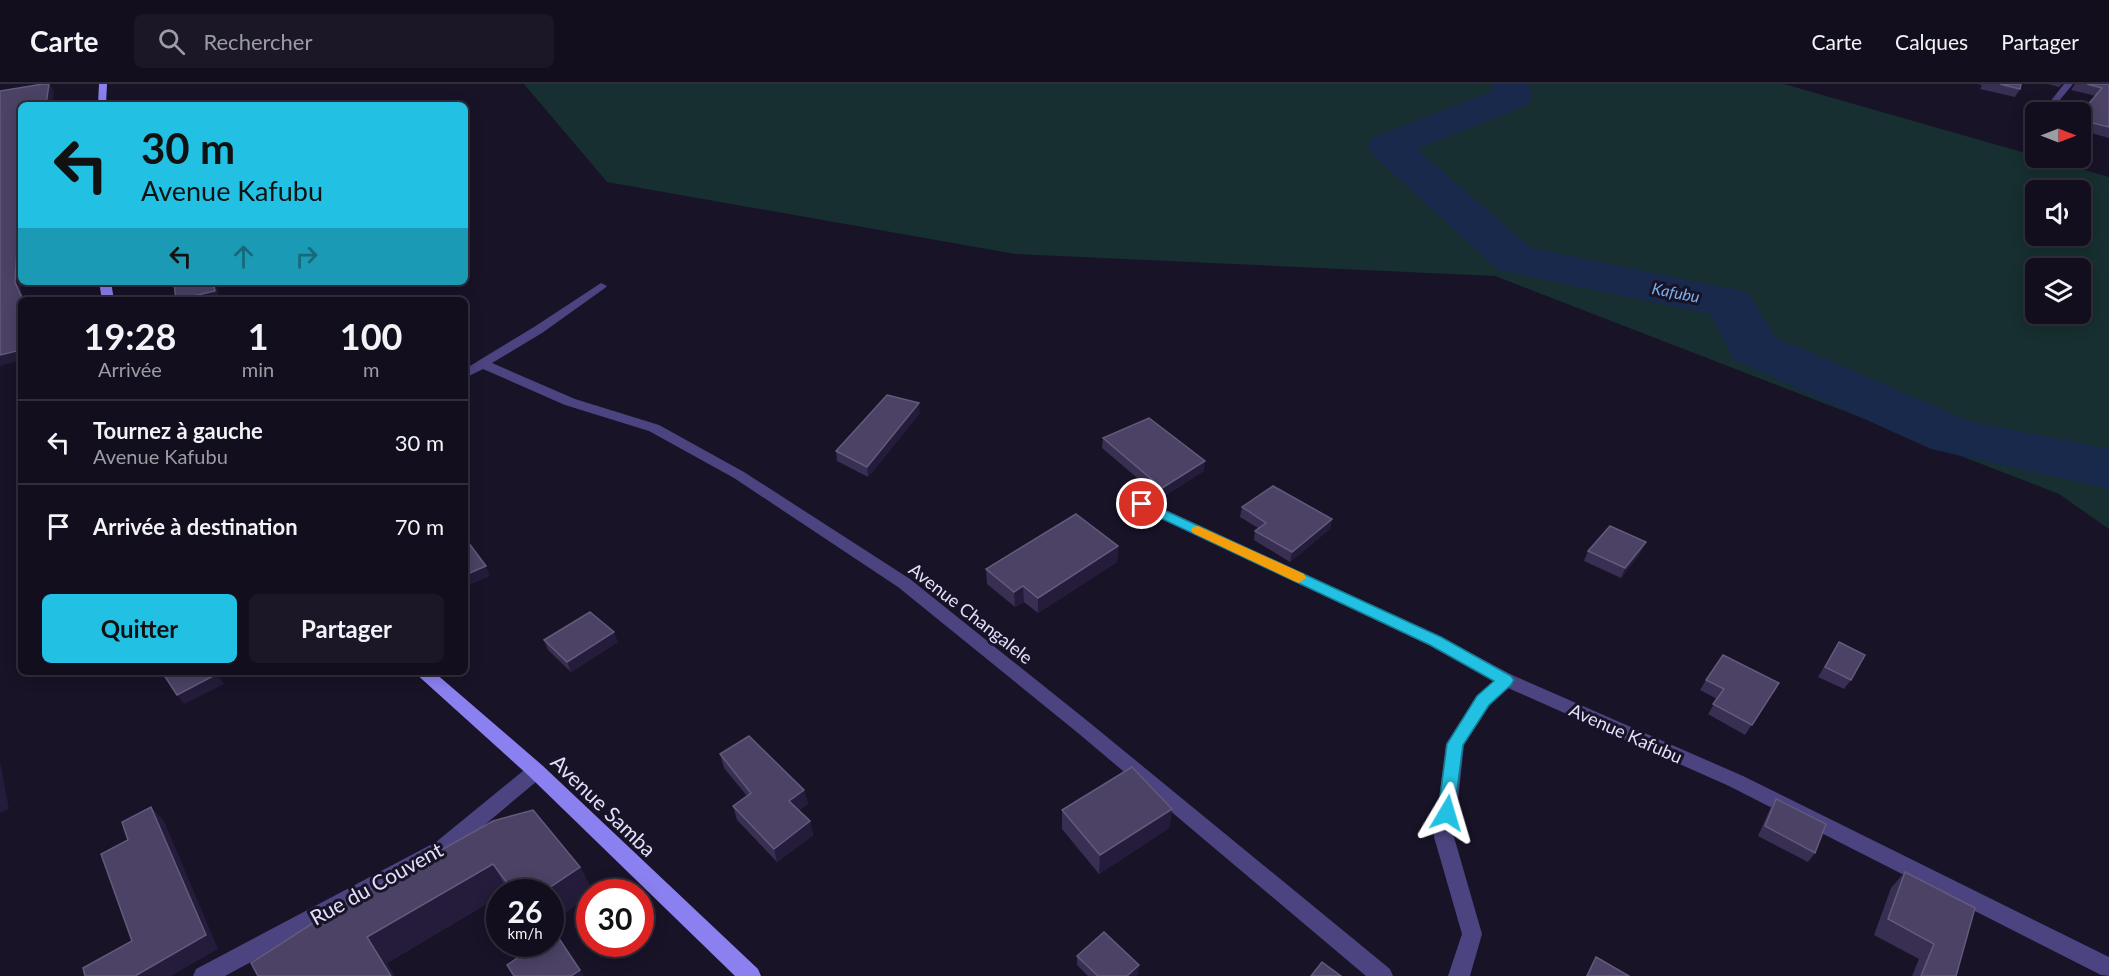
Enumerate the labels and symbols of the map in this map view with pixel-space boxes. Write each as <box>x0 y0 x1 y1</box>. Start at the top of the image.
north arrow <box>2025 102 2091 168</box>
water label: Kafubu <box>1651 278 1701 306</box>
pin <box>1116 478 1167 529</box>
street label: Avenue Changalele <box>905 558 1037 668</box>
street label: Avenue Kafubu <box>1566 698 1686 768</box>
street label: Avenue Samba <box>546 749 662 861</box>
position arrow <box>1415 781 1479 845</box>
street label: Rue du Couvent <box>305 836 447 930</box>
speed limit sign: 30 <box>576 879 654 957</box>

